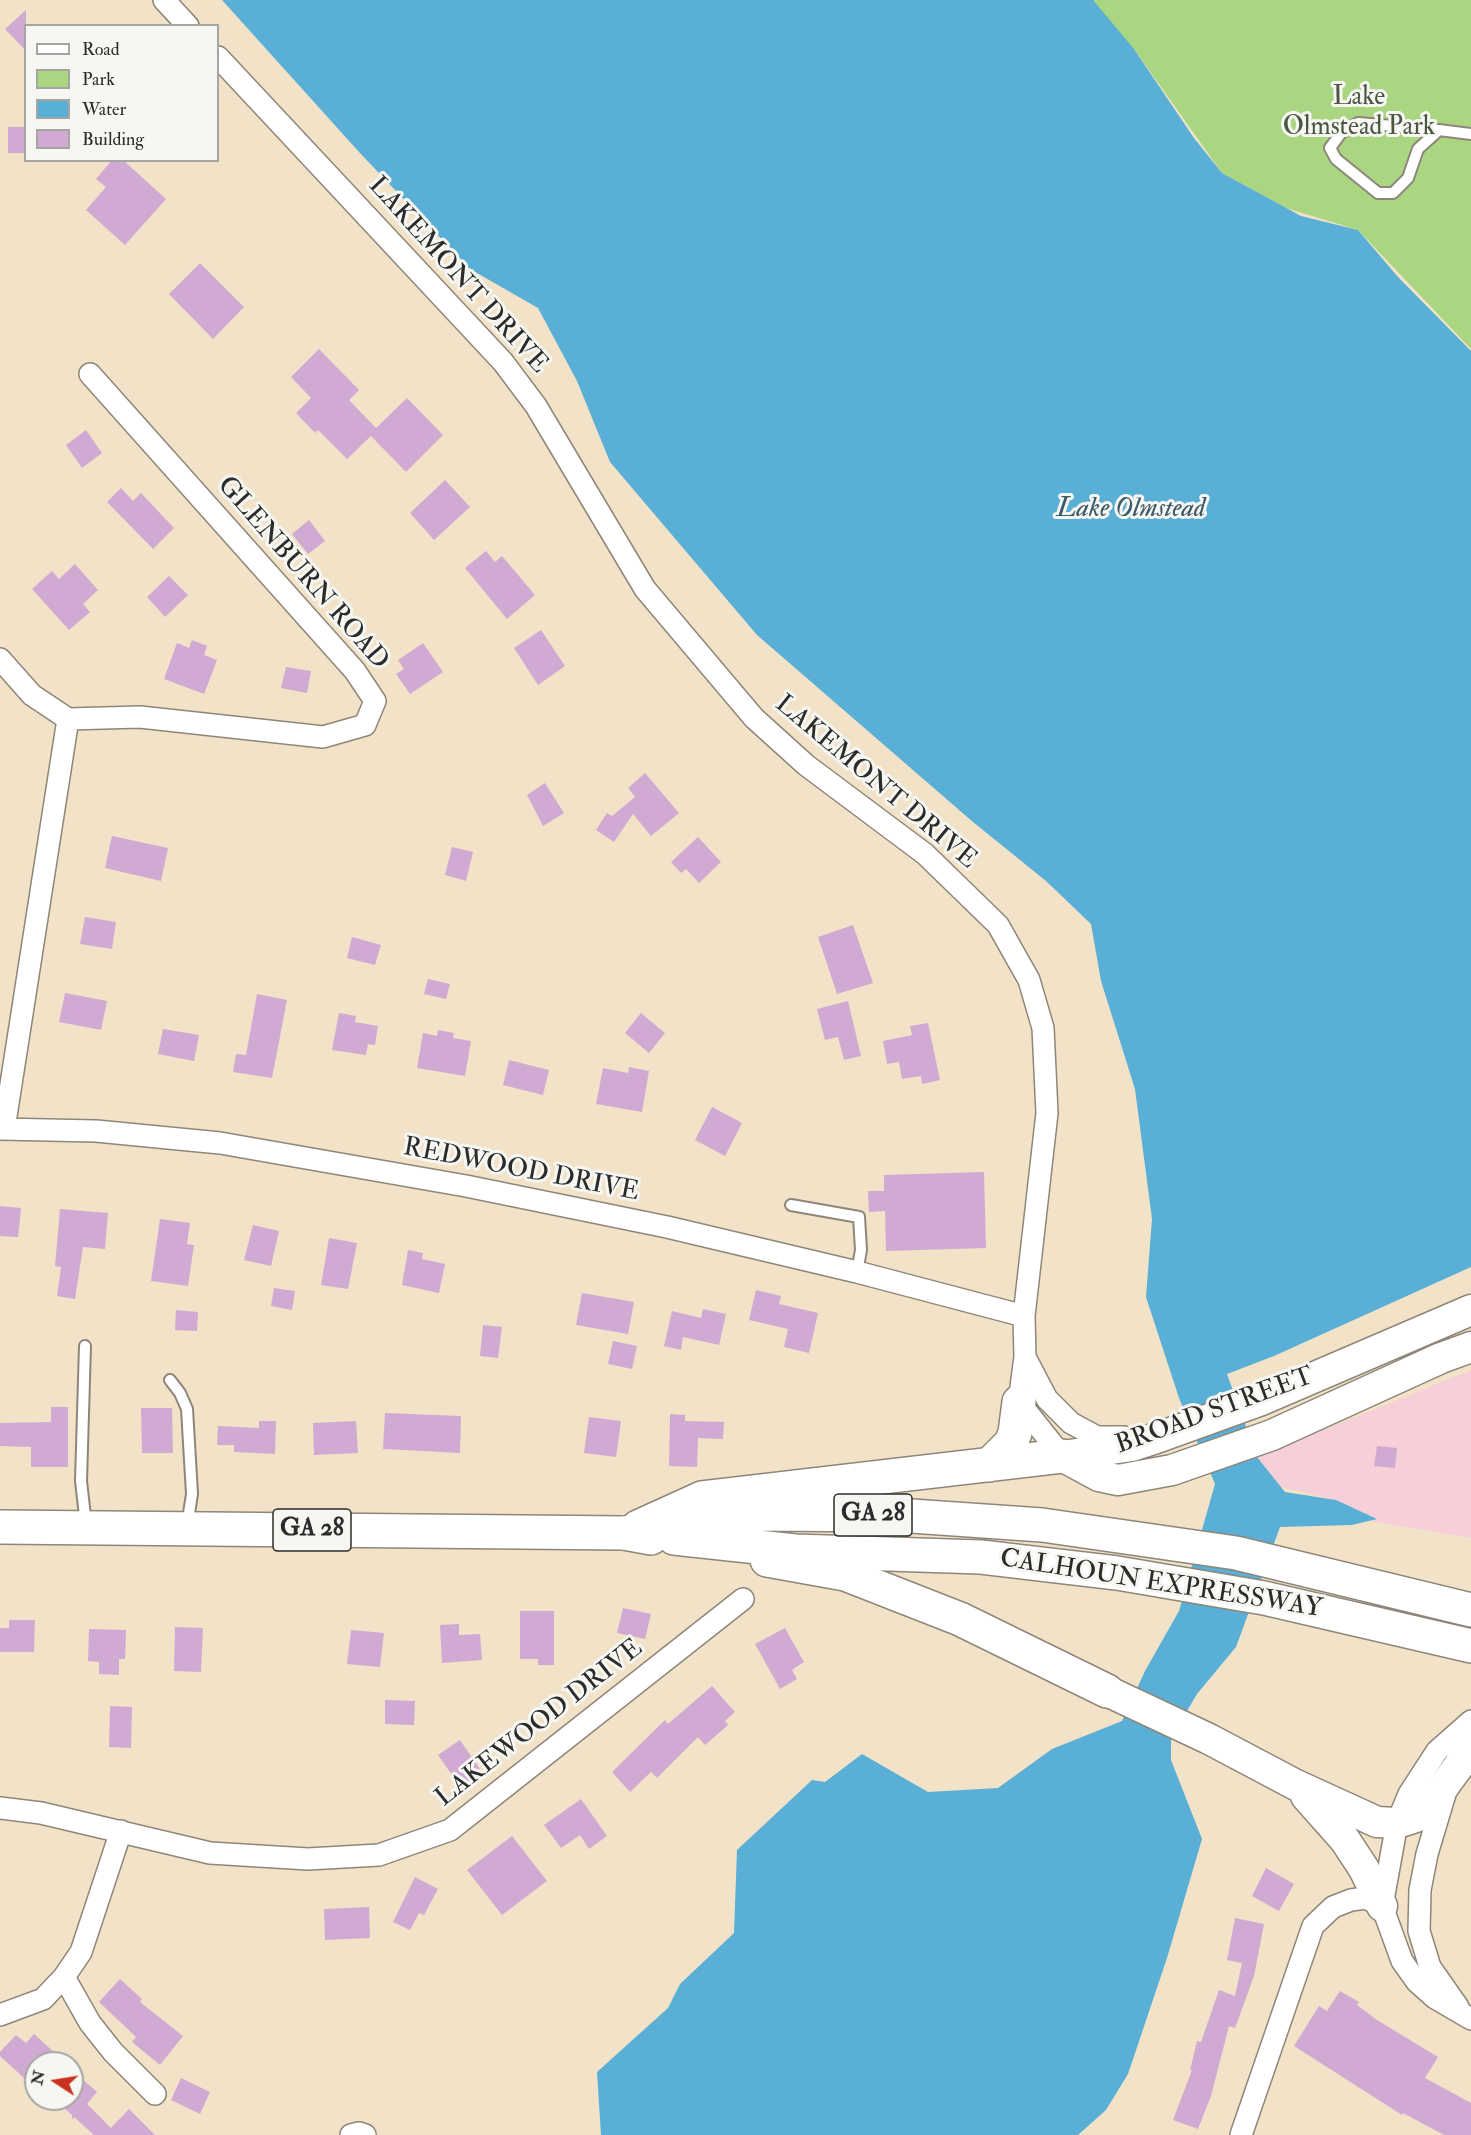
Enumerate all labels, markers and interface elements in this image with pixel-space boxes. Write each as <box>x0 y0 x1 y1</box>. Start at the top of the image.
legend <box>24 24 219 162</box>
text: Road <box>82 38 120 61</box>
text: Park <box>82 68 115 91</box>
park label: Lake Olmstead Park <box>1283 82 1435 144</box>
text: Water <box>82 98 126 121</box>
text: Building <box>82 128 144 151</box>
street label: LAKEMONT DRIVE <box>361 171 553 381</box>
street label: GLENBURN ROAD <box>210 471 394 677</box>
water label: Lake Olmstead <box>1057 494 1205 526</box>
street label: LAKEMONT DRIVE <box>768 690 982 876</box>
street label: REDWOOD DRIVE <box>400 1133 642 1209</box>
street label: BROAD STREET <box>1112 1362 1318 1462</box>
road number: GA 28 <box>834 1494 912 1536</box>
road number: GA 28 <box>273 1509 351 1551</box>
street label: CALHOUN EXPRESSWAY <box>998 1544 1324 1626</box>
street label: LAKEWOOD DRIVE <box>430 1633 650 1815</box>
north arrow <box>24 2051 84 2111</box>
text: N <box>27 2069 50 2087</box>

